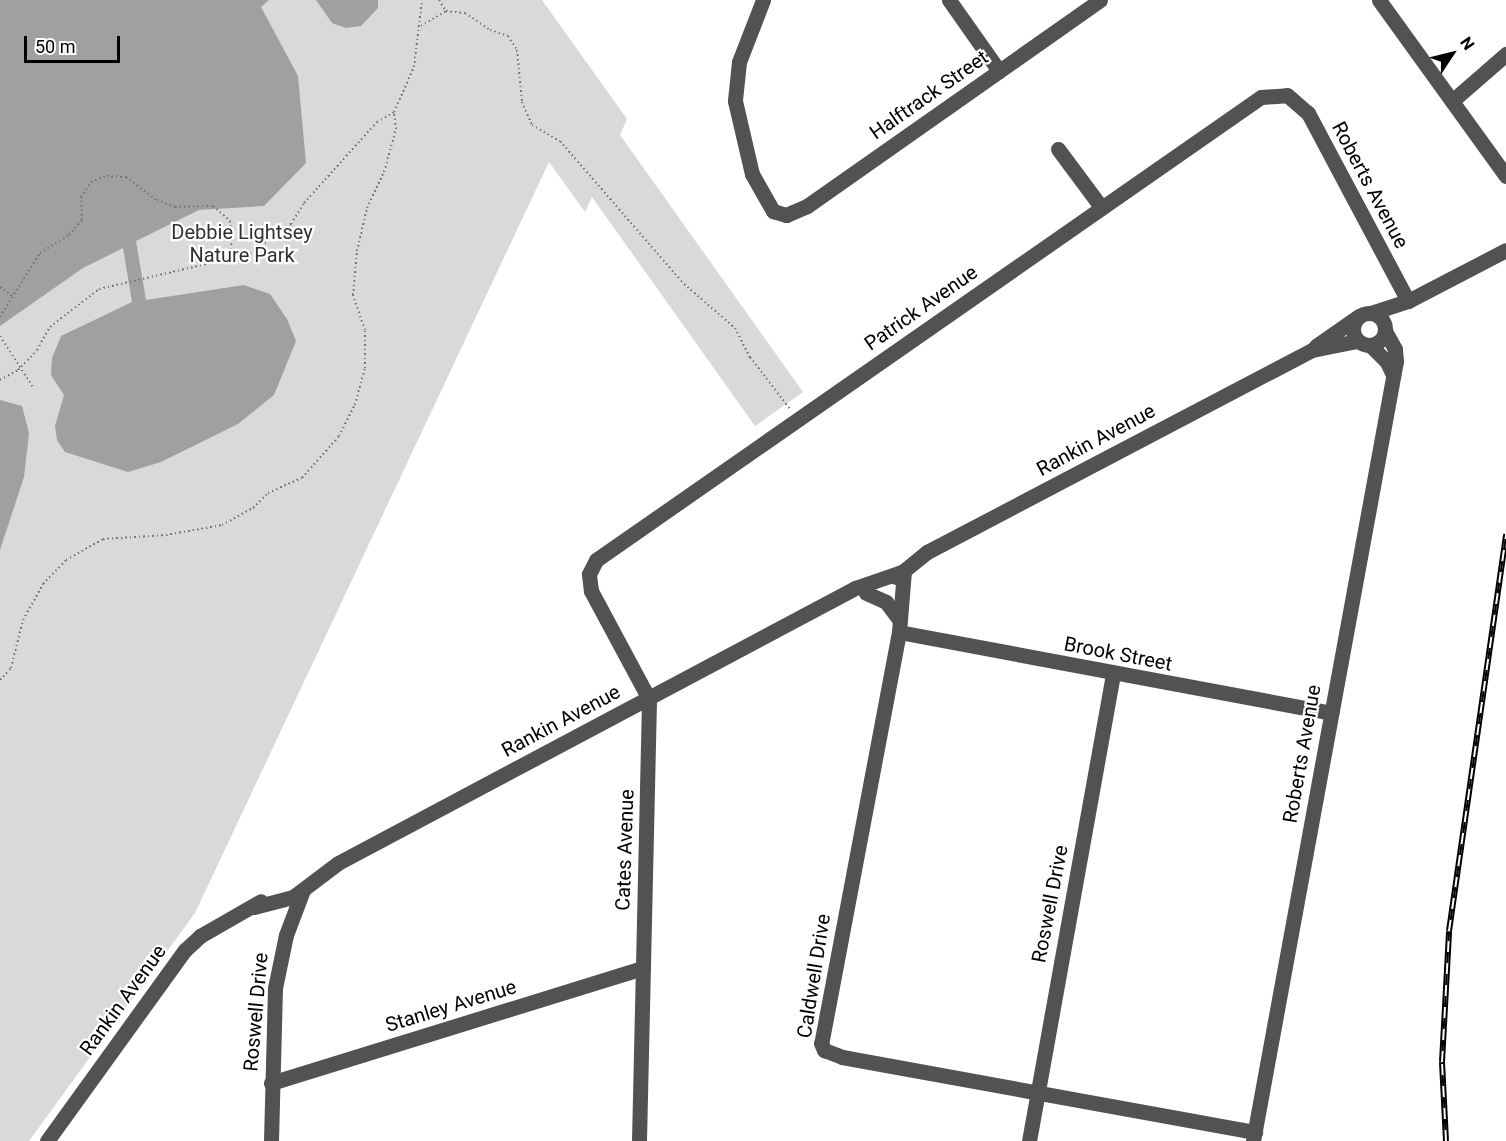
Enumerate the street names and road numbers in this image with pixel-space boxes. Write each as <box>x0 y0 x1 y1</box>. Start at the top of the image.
street label: Halftrack Street <box>865 45 993 145</box>
street label: Roberts Avenue <box>1327 118 1413 252</box>
street label: Patrick Avenue <box>860 260 982 356</box>
street label: Rankin Avenue <box>1033 399 1159 481</box>
street label: Brook Street <box>1062 632 1174 676</box>
street label: Rankin Avenue <box>498 680 624 762</box>
street label: Roberts Avenue <box>1278 683 1326 825</box>
street label: Cates Avenue <box>611 789 639 911</box>
street label: Roswell Drive <box>1027 843 1073 965</box>
street label: Caldwell Drive <box>792 912 836 1040</box>
street label: Rankin Avenue <box>75 940 171 1060</box>
street label: Roswell Drive <box>239 952 273 1072</box>
street label: Stanley Avenue <box>383 975 519 1037</box>

